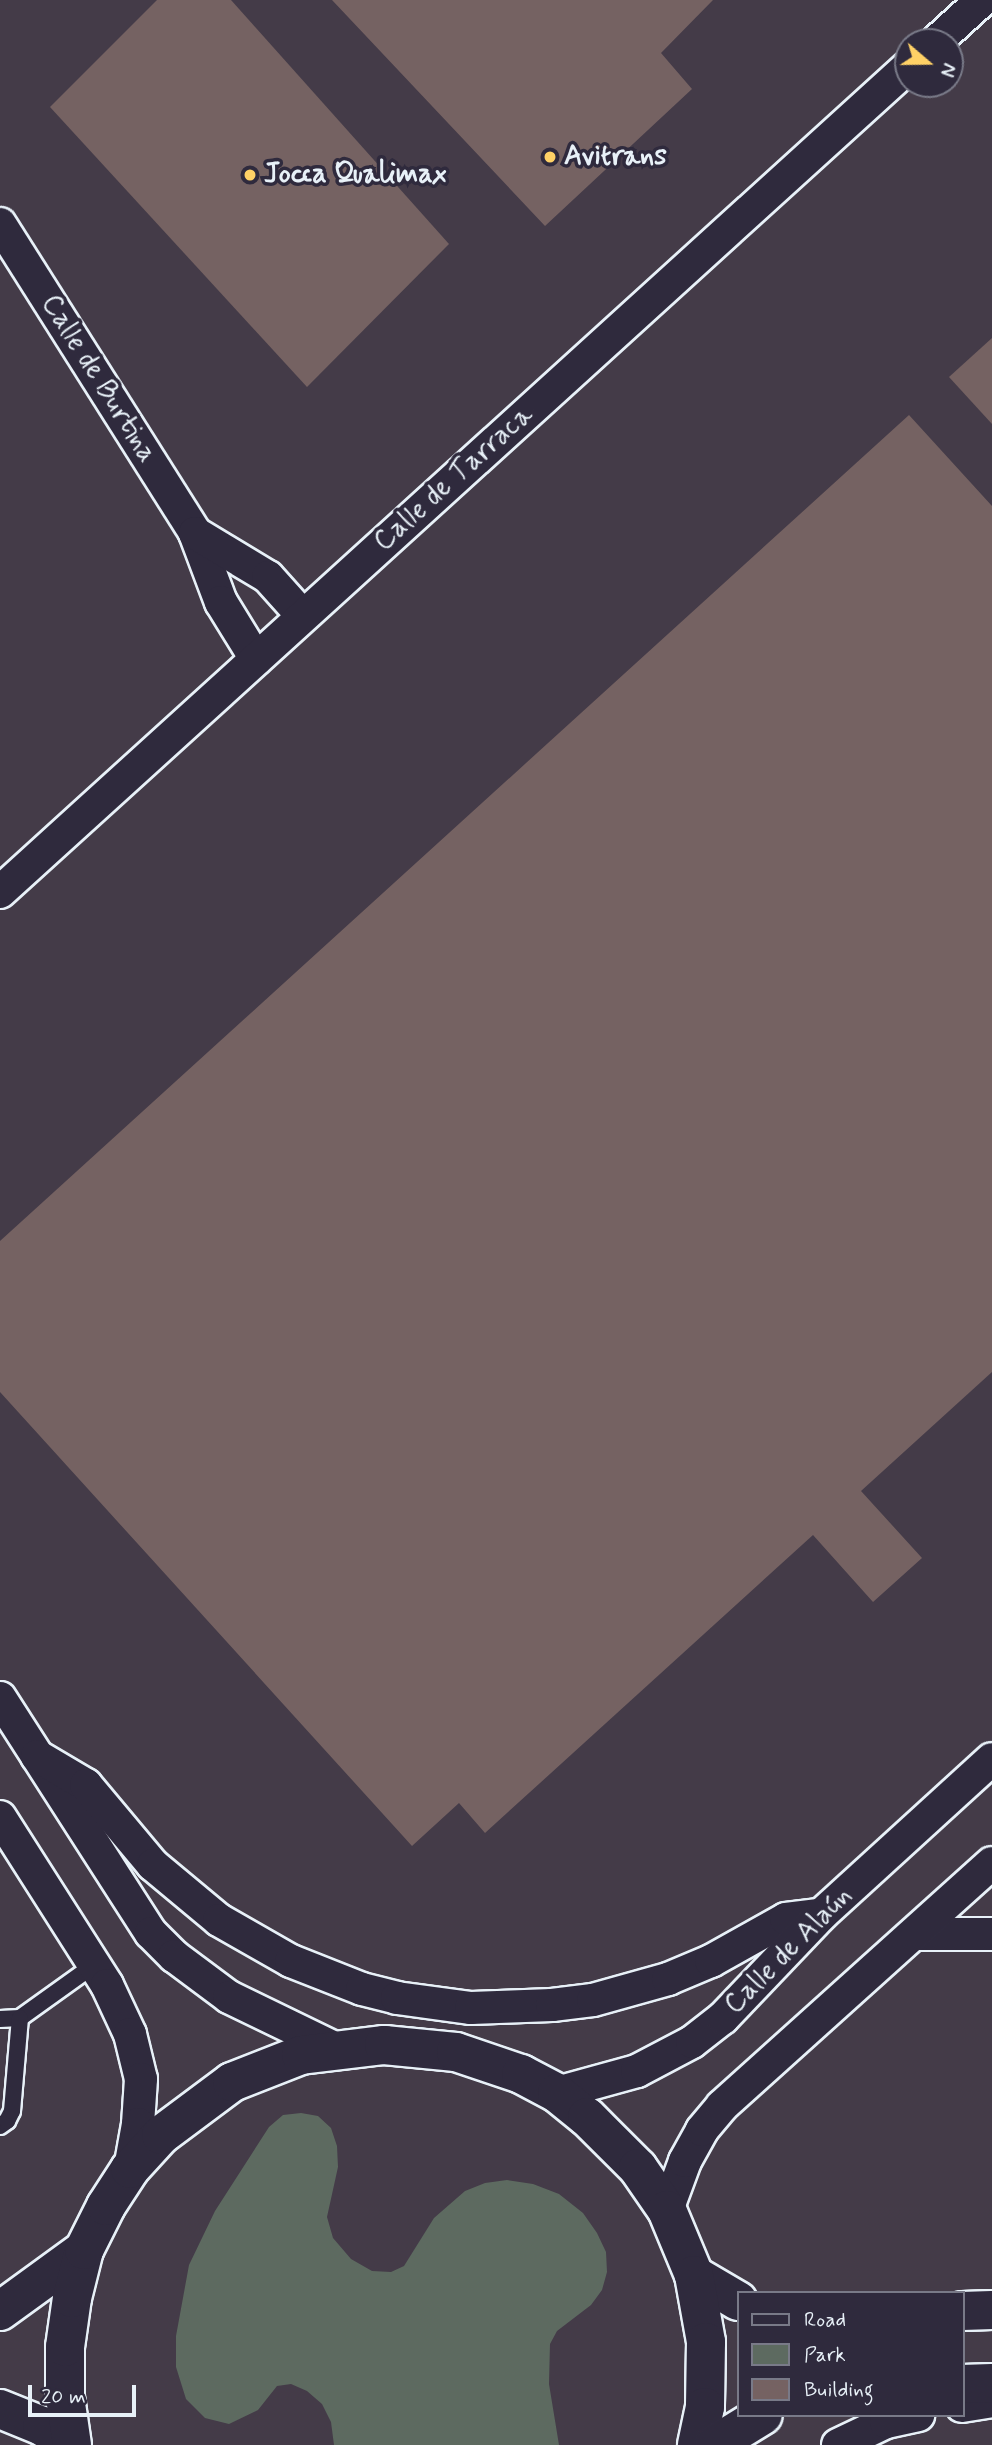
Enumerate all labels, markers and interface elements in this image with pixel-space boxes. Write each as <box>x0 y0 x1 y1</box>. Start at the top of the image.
north arrow <box>894 28 964 98</box>
text: N <box>933 59 961 80</box>
place label: Avitrans <box>564 140 667 174</box>
marker: Avitrans <box>542 149 558 165</box>
place label: Jocca Qualimax <box>264 158 449 192</box>
marker: Jocca Qualimax <box>242 167 258 183</box>
street label: Calle de Burtina <box>33 289 163 469</box>
street label: Calle de Tarraca <box>371 402 537 556</box>
street label: Calle de Alaún <box>718 1880 860 2022</box>
legend <box>736 2291 964 2417</box>
text: Road <box>804 2306 846 2334</box>
text: Park <box>804 2341 846 2369</box>
scale bar <box>32 2372 140 2416</box>
text: Building <box>804 2376 874 2404</box>
text: 20 m <box>41 2383 86 2411</box>

